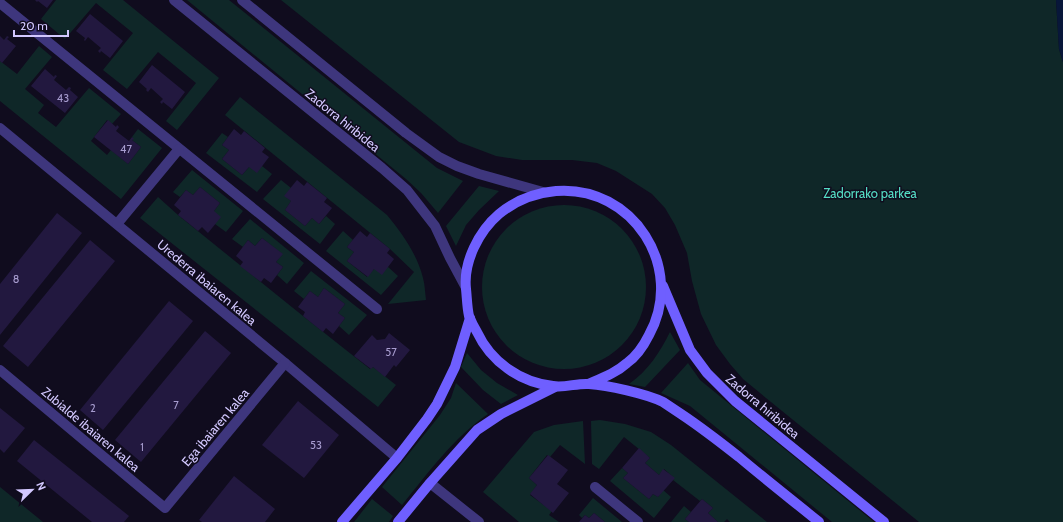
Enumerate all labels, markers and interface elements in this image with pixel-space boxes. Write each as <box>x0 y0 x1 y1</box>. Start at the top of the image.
scale bar <box>14 12 68 38</box>
text: 20 m <box>20 18 48 33</box>
street label: Zadorra hiribidea <box>302 85 384 156</box>
house number: 43 <box>57 91 69 105</box>
house number: 47 <box>120 142 132 156</box>
park label: Zadorrako parkea <box>823 185 918 201</box>
street label: Urederra ibaiaren kalea <box>154 236 261 329</box>
house number: 8 <box>13 272 19 286</box>
house number: 57 <box>385 345 397 359</box>
street label: Zadorra hiribidea <box>723 370 804 442</box>
street label: Zubialde ibaiaren kalea <box>39 383 144 475</box>
street label: Ega ibaiaren kalea <box>178 384 253 469</box>
house number: 7 <box>173 398 179 412</box>
house number: 2 <box>90 401 96 415</box>
house number: 53 <box>310 438 322 452</box>
house number: 1 <box>140 440 144 454</box>
north arrow <box>12 470 52 510</box>
text: N <box>33 480 49 492</box>

